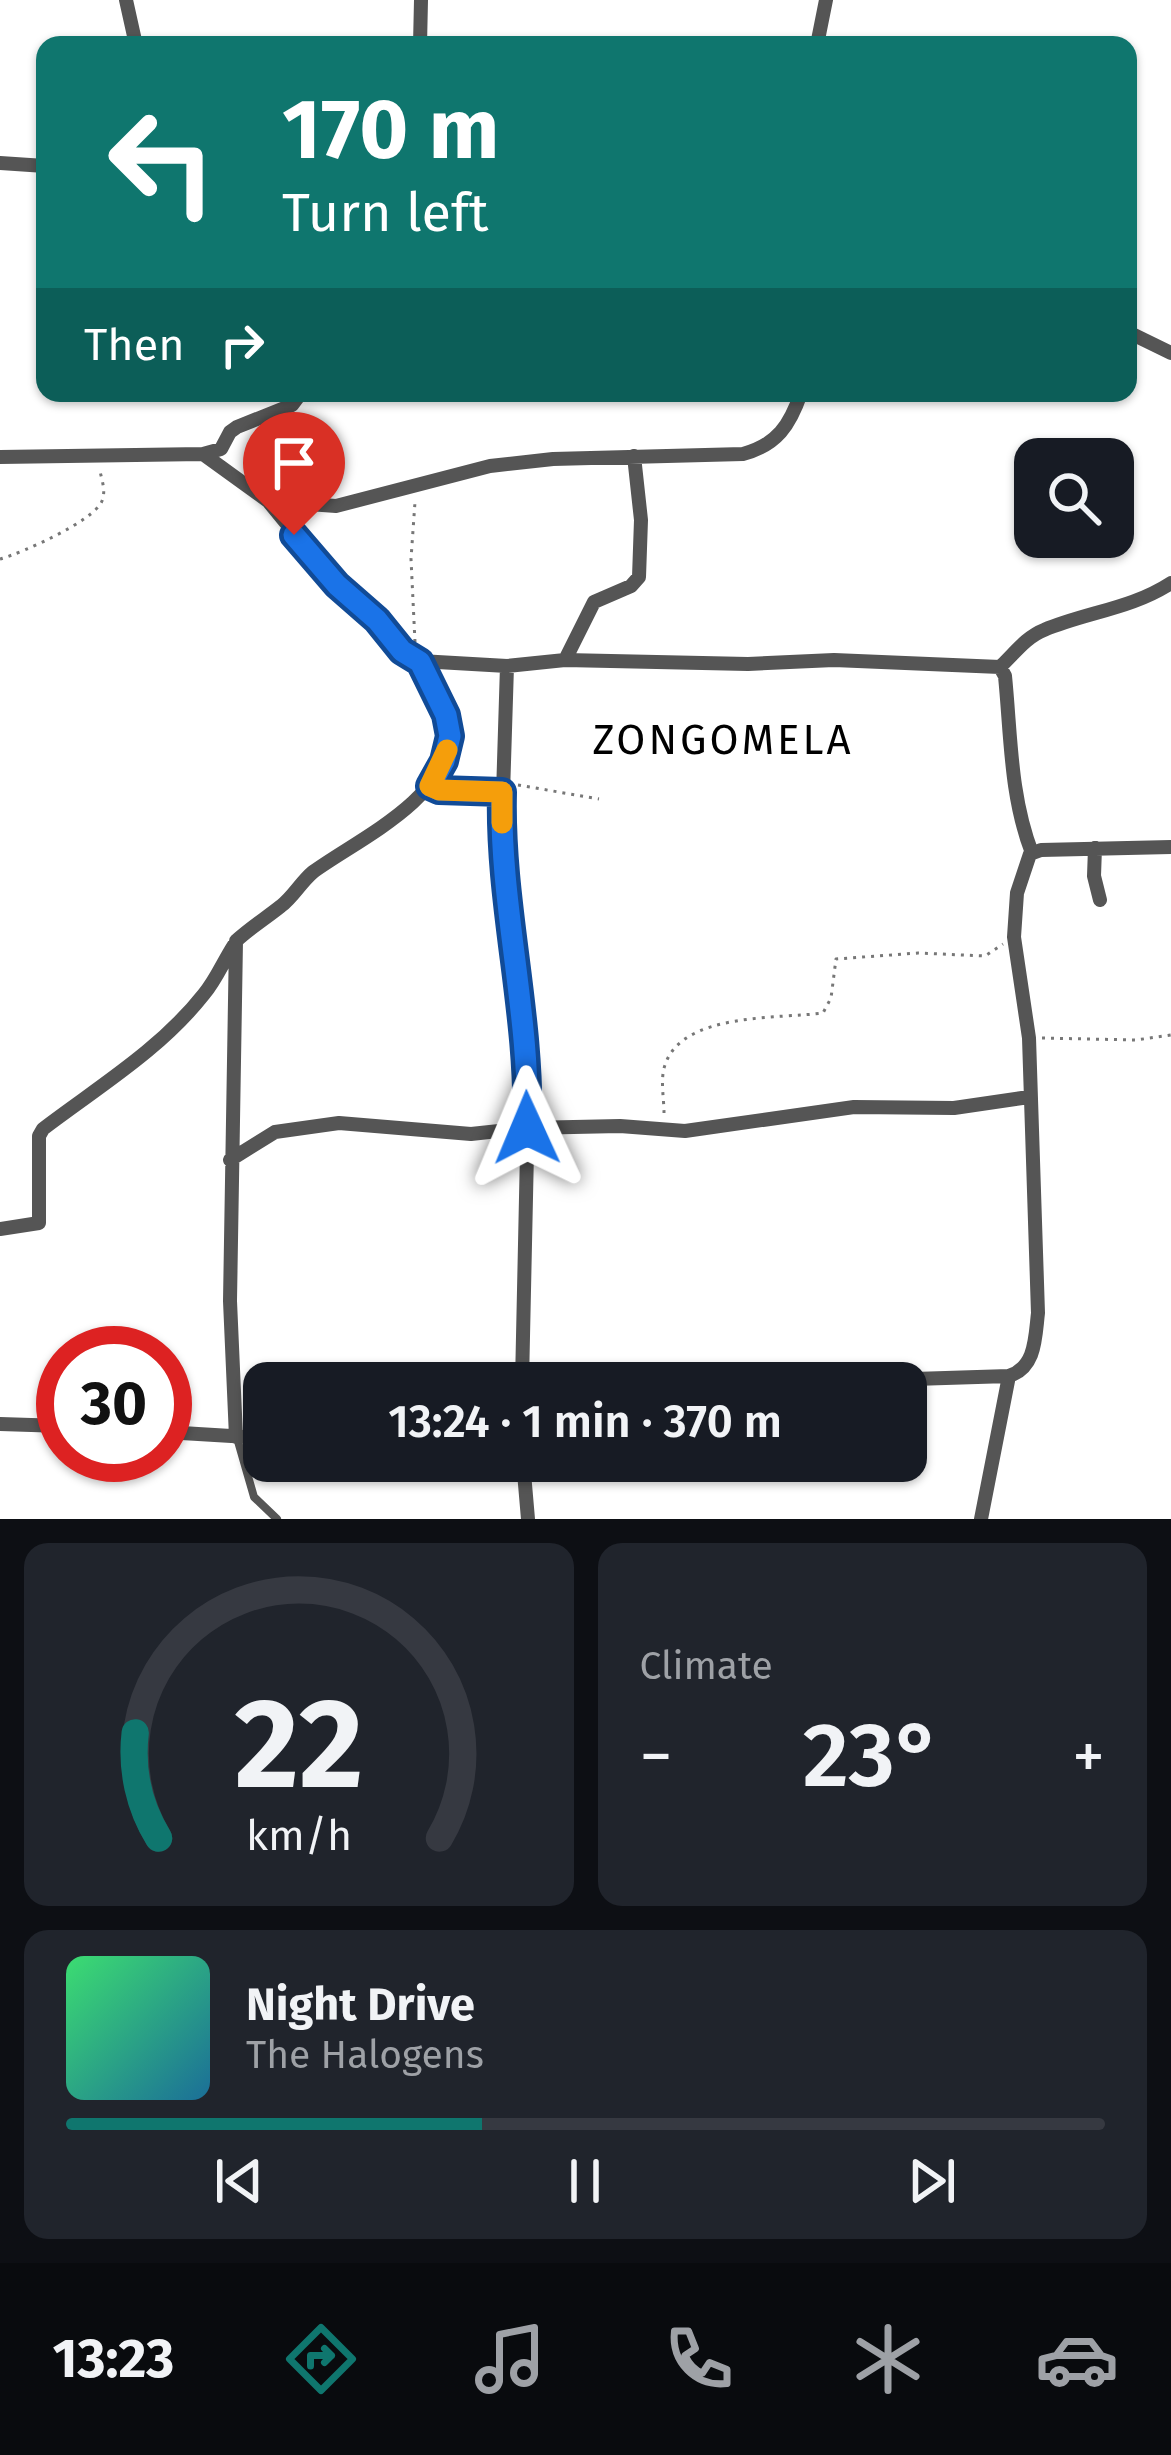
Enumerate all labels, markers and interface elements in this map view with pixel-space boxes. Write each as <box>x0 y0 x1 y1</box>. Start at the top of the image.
text: 170 m <box>282 79 499 180</box>
icon: left <box>84 84 240 240</box>
text: Turn left <box>282 181 489 245</box>
icon: right <box>209 312 275 378</box>
text: Then <box>84 318 185 372</box>
pin <box>243 412 345 535</box>
icon: arrive <box>261 430 327 496</box>
map controls <box>1014 438 1134 558</box>
button: search <box>1014 438 1134 558</box>
district label: ZONGOMELA <box>592 715 854 765</box>
position arrow <box>464 1065 590 1191</box>
speed limit sign: 30 <box>36 1326 192 1482</box>
text: 13:24 · 1 min · 370 m <box>388 1395 782 1449</box>
text: Climate <box>640 1643 773 1689</box>
text: 22 <box>234 1670 363 1820</box>
text: 23° <box>803 1702 942 1810</box>
text: − <box>640 1717 673 1796</box>
text: + <box>1072 1717 1105 1796</box>
text: km/h <box>246 1809 352 1860</box>
text: Night Drive <box>246 1978 475 2032</box>
text: The Halogens <box>246 2032 484 2078</box>
icon: previous <box>206 2148 272 2214</box>
icon: pause <box>552 2148 618 2214</box>
icon: next <box>899 2148 965 2214</box>
icon: directions <box>279 2317 363 2401</box>
icon: music <box>468 2317 552 2401</box>
icon: phone <box>657 2317 741 2401</box>
icon: climate <box>846 2317 930 2401</box>
icon: car <box>1035 2317 1119 2401</box>
text: 13:23 <box>52 2327 174 2391</box>

